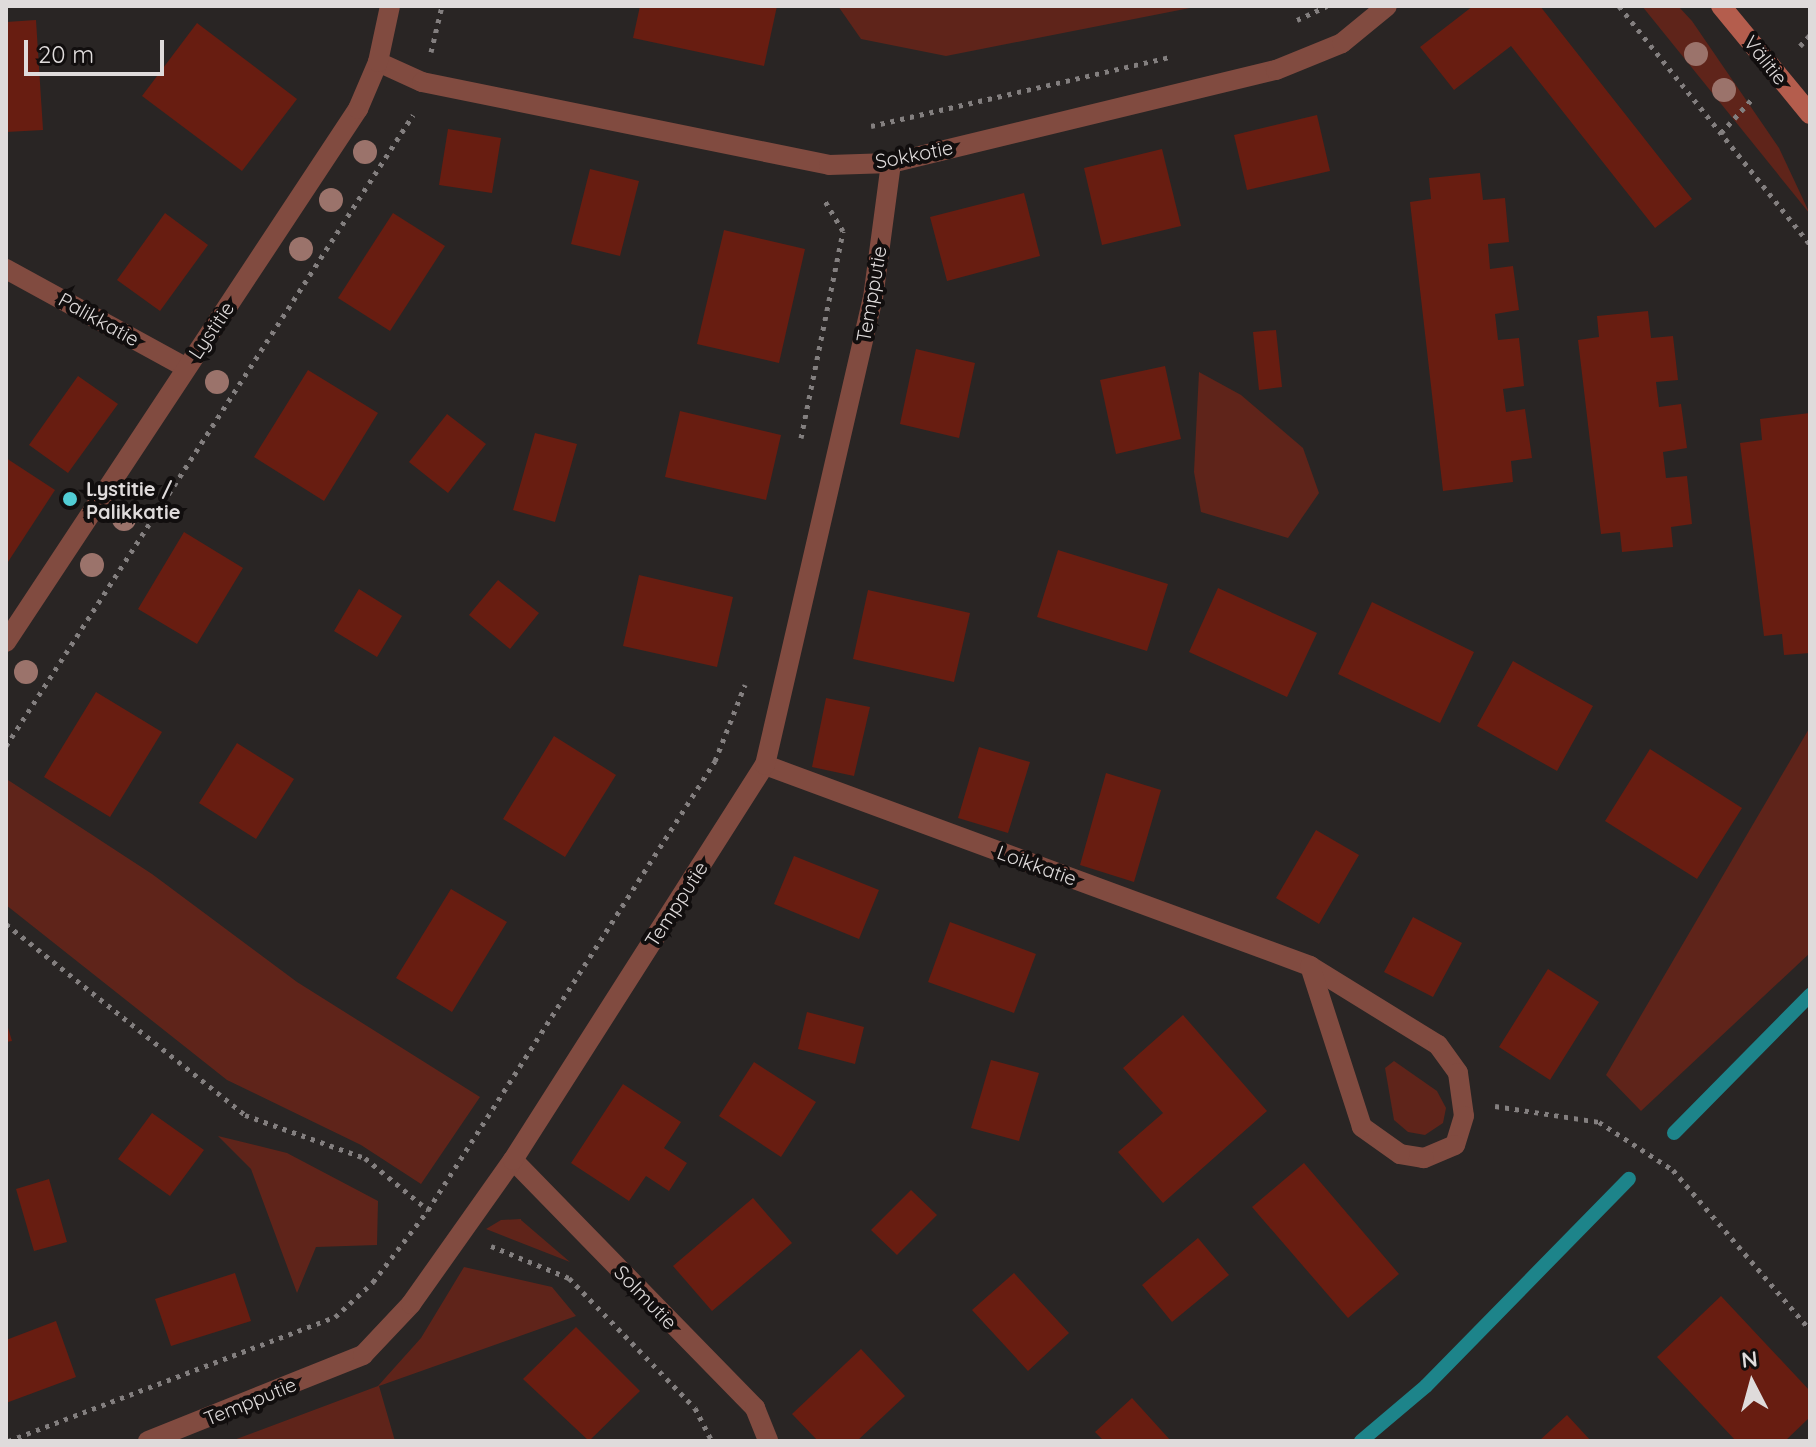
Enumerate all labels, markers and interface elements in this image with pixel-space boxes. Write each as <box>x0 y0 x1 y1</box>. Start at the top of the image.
scale bar <box>28 24 168 74</box>
street label: Välitie <box>1739 31 1793 89</box>
text: 20 m <box>38 39 94 69</box>
street label: Sokkotie <box>873 135 955 173</box>
street label: Tempputie <box>851 244 891 344</box>
street label: Palikkatie <box>54 287 144 351</box>
street label: Lystitie <box>183 297 239 363</box>
place label: Lystitie / Palikkatie <box>86 476 180 523</box>
marker: Lystitie / Palikkatie <box>61 490 79 508</box>
street label: Loikkatie <box>994 840 1080 890</box>
street label: Tempputie <box>639 857 713 951</box>
street label: Solmutie <box>610 1260 682 1334</box>
north arrow <box>1712 1343 1792 1423</box>
text: N <box>1740 1344 1759 1374</box>
street label: Tempputie <box>200 1372 300 1430</box>

